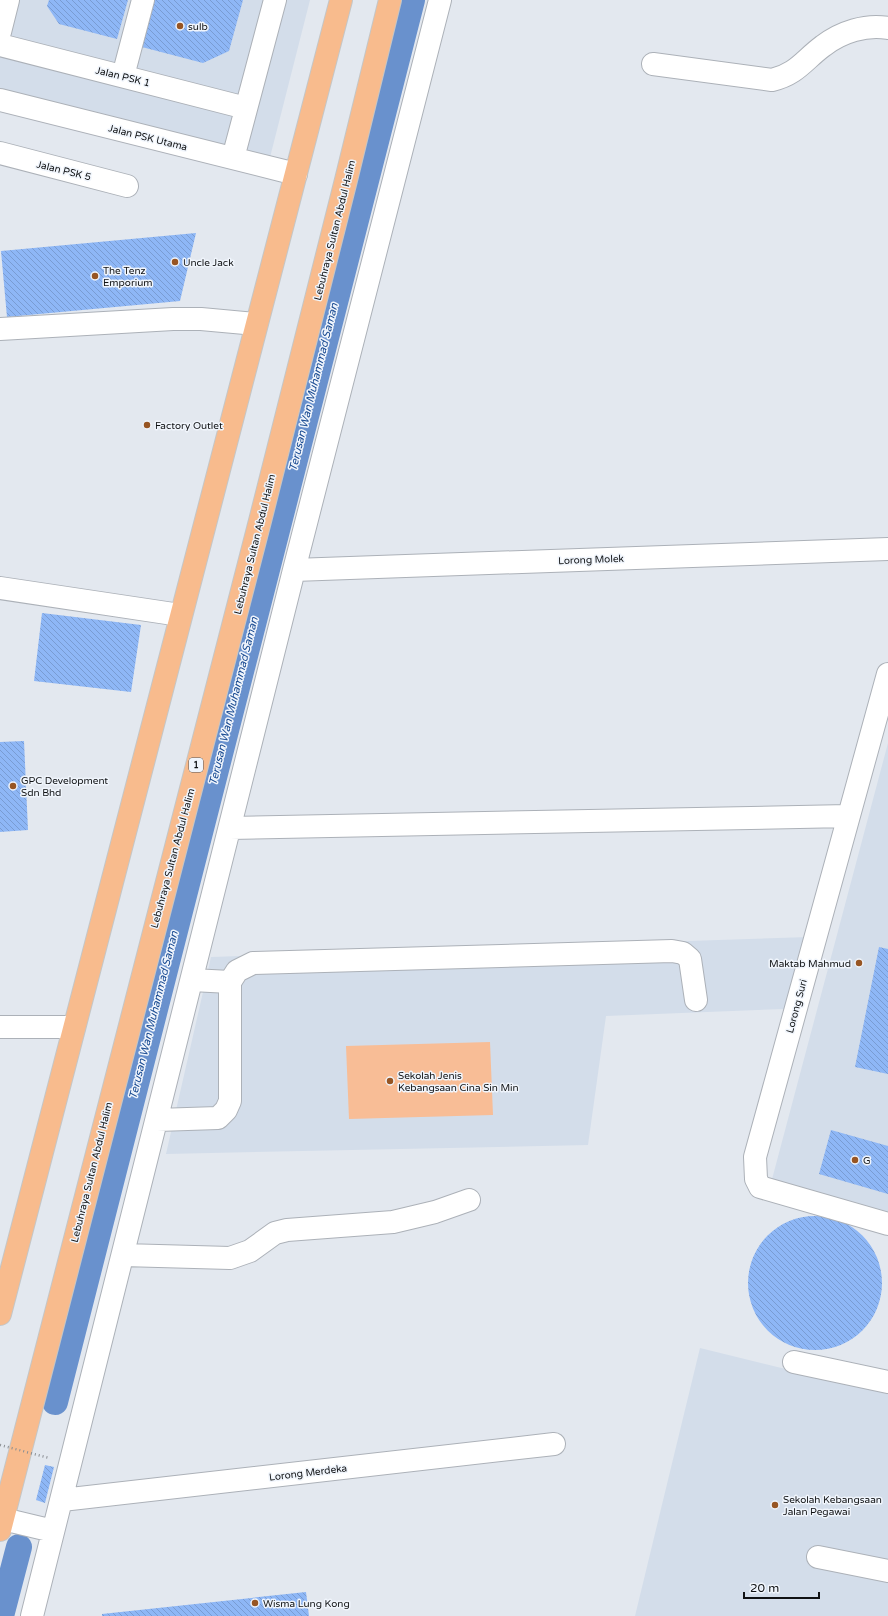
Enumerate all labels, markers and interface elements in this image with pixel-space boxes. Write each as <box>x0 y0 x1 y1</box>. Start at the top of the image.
marker: sulb <box>175 21 185 31</box>
place label: sulb <box>188 21 208 33</box>
street label: Jalan PSK 1 <box>94 64 151 90</box>
street label: Jalan PSK Utama <box>107 122 188 154</box>
street label: Jalan PSK 5 <box>35 158 92 184</box>
street label: Lebuhraya Sultan Abdul Halim <box>312 159 358 302</box>
marker: Uncle Jack <box>170 257 180 267</box>
place label: Uncle Jack <box>183 257 234 269</box>
place label: The Tenz Emporium <box>103 265 152 289</box>
marker: The Tenz Emporium <box>90 271 100 281</box>
water label: Terusan Wan Muhammad Saman <box>286 301 341 473</box>
marker: Factory Outlet <box>142 420 152 430</box>
place label: Factory Outlet <box>155 420 223 432</box>
street label: Lebuhraya Sultan Abdul Halim <box>232 473 278 616</box>
street label: Lorong Molek <box>558 553 625 567</box>
water label: Terusan Wan Muhammad Saman <box>206 615 261 787</box>
road number: 1 <box>189 758 203 772</box>
place label: GPC Development Sdn Bhd <box>21 775 108 799</box>
marker: GPC Development Sdn Bhd <box>8 781 18 791</box>
street label: Lebuhraya Sultan Abdul Halim <box>149 787 197 929</box>
water label: Terusan Wan Muhammad Saman <box>126 929 181 1101</box>
place label: Maktab Mahmud <box>769 958 851 970</box>
marker: Maktab Mahmud <box>854 958 864 968</box>
street label: Lorong Suri <box>784 978 810 1034</box>
place label: Sekolah Jenis Kebangsaan Cina Sin Min <box>398 1070 519 1094</box>
marker: Sekolah Jenis Kebangsaan Cina Sin Min <box>385 1076 395 1086</box>
street label: Lebuhraya Sultan Abdul Halim <box>69 1101 115 1244</box>
marker: G <box>850 1155 860 1165</box>
place label: G <box>863 1155 871 1167</box>
street label: Lorong Merdeka <box>268 1462 348 1484</box>
place label: Sekolah Kebangsaan Jalan Pegawai <box>783 1494 882 1518</box>
marker: Sekolah Kebangsaan Jalan Pegawai <box>770 1500 780 1510</box>
scale bar <box>744 1574 819 1600</box>
text: 20 m <box>750 1581 779 1595</box>
marker: Wisma Lung Kong <box>250 1598 260 1608</box>
place label: Wisma Lung Kong <box>263 1598 350 1610</box>

